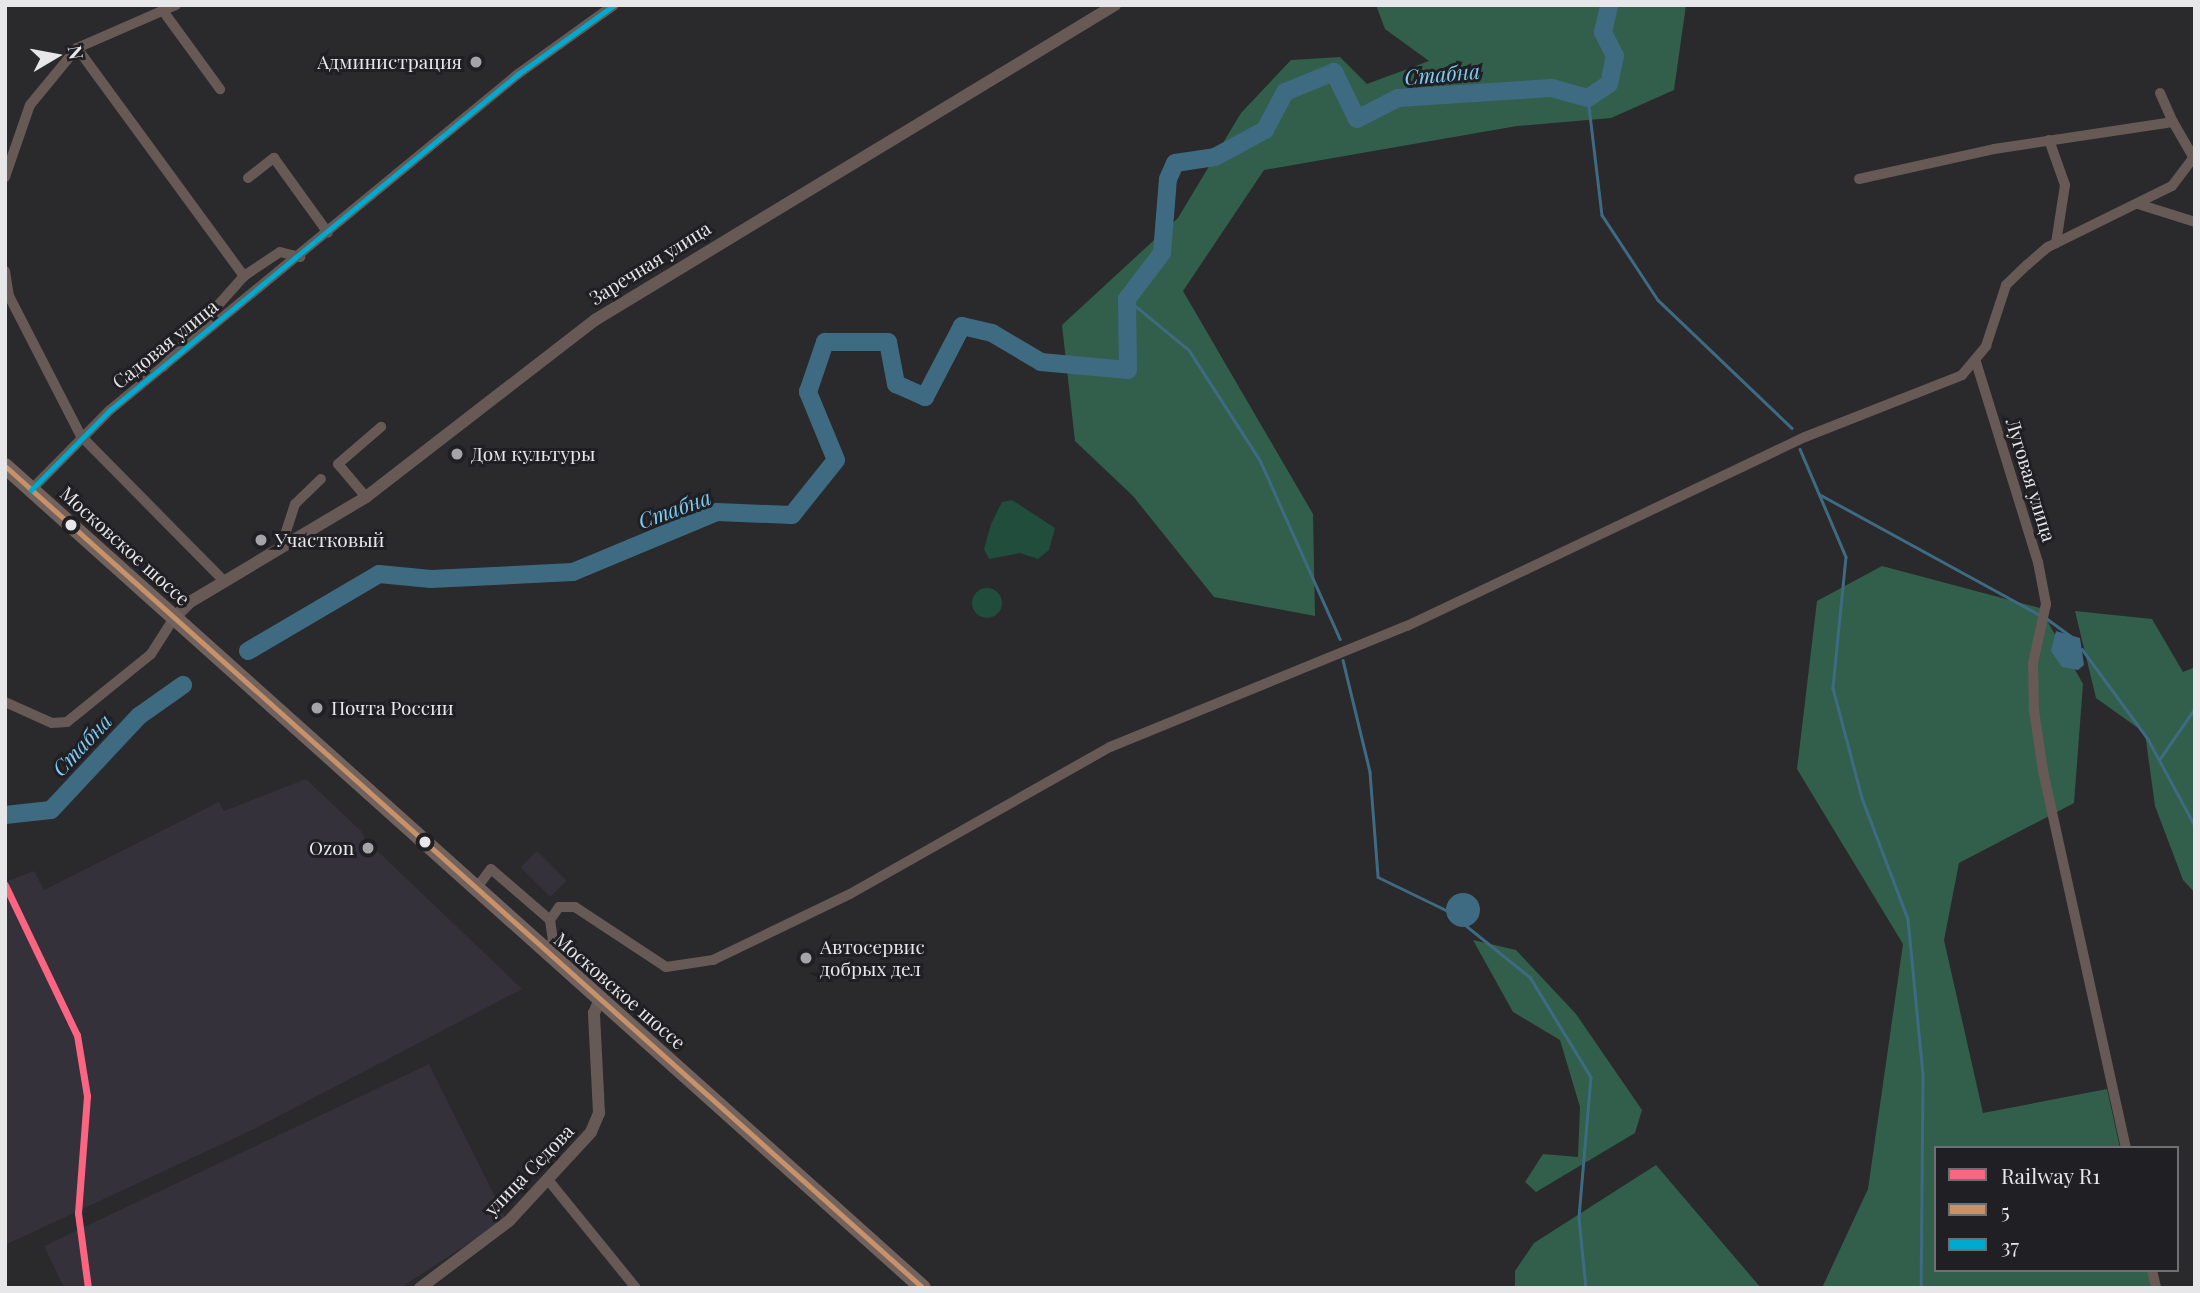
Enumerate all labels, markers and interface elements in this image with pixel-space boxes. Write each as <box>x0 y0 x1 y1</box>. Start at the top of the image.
north arrow <box>21 21 91 91</box>
text: N <box>63 43 91 61</box>
place label: Администрация <box>317 51 462 73</box>
marker: Администрация <box>468 54 484 70</box>
water label: Стабна <box>1403 57 1481 89</box>
street label: Заречная улица <box>585 217 715 309</box>
street label: Садовая улица <box>108 295 222 393</box>
street label: Луговая улица <box>2001 416 2061 544</box>
place label: Дом культуры <box>471 443 595 465</box>
marker: Дом культуры <box>449 446 465 462</box>
street label: Московское шоссе <box>56 482 194 610</box>
water label: Стабна <box>634 483 714 533</box>
unlabelled marker <box>64 518 78 532</box>
place label: Участковый <box>275 529 384 551</box>
marker: Участковый <box>253 532 269 548</box>
place label: Почта России <box>331 697 454 719</box>
marker: Почта России <box>309 700 325 716</box>
water label: Стабна <box>46 708 116 780</box>
unlabelled marker <box>418 835 432 849</box>
place label: Ozon <box>309 837 354 859</box>
marker: Ozon <box>360 840 376 856</box>
street label: Московское шоссе <box>550 928 690 1054</box>
place label: Автосервис добрых дел <box>820 936 925 980</box>
marker: Автосервис добрых дел <box>798 950 814 966</box>
street label: улица Седова <box>480 1120 578 1220</box>
legend <box>1934 1146 2179 1272</box>
text: Railway R1 <box>2001 1161 2100 1189</box>
text: 5 <box>2001 1196 2010 1224</box>
text: 37 <box>2001 1231 2019 1259</box>

